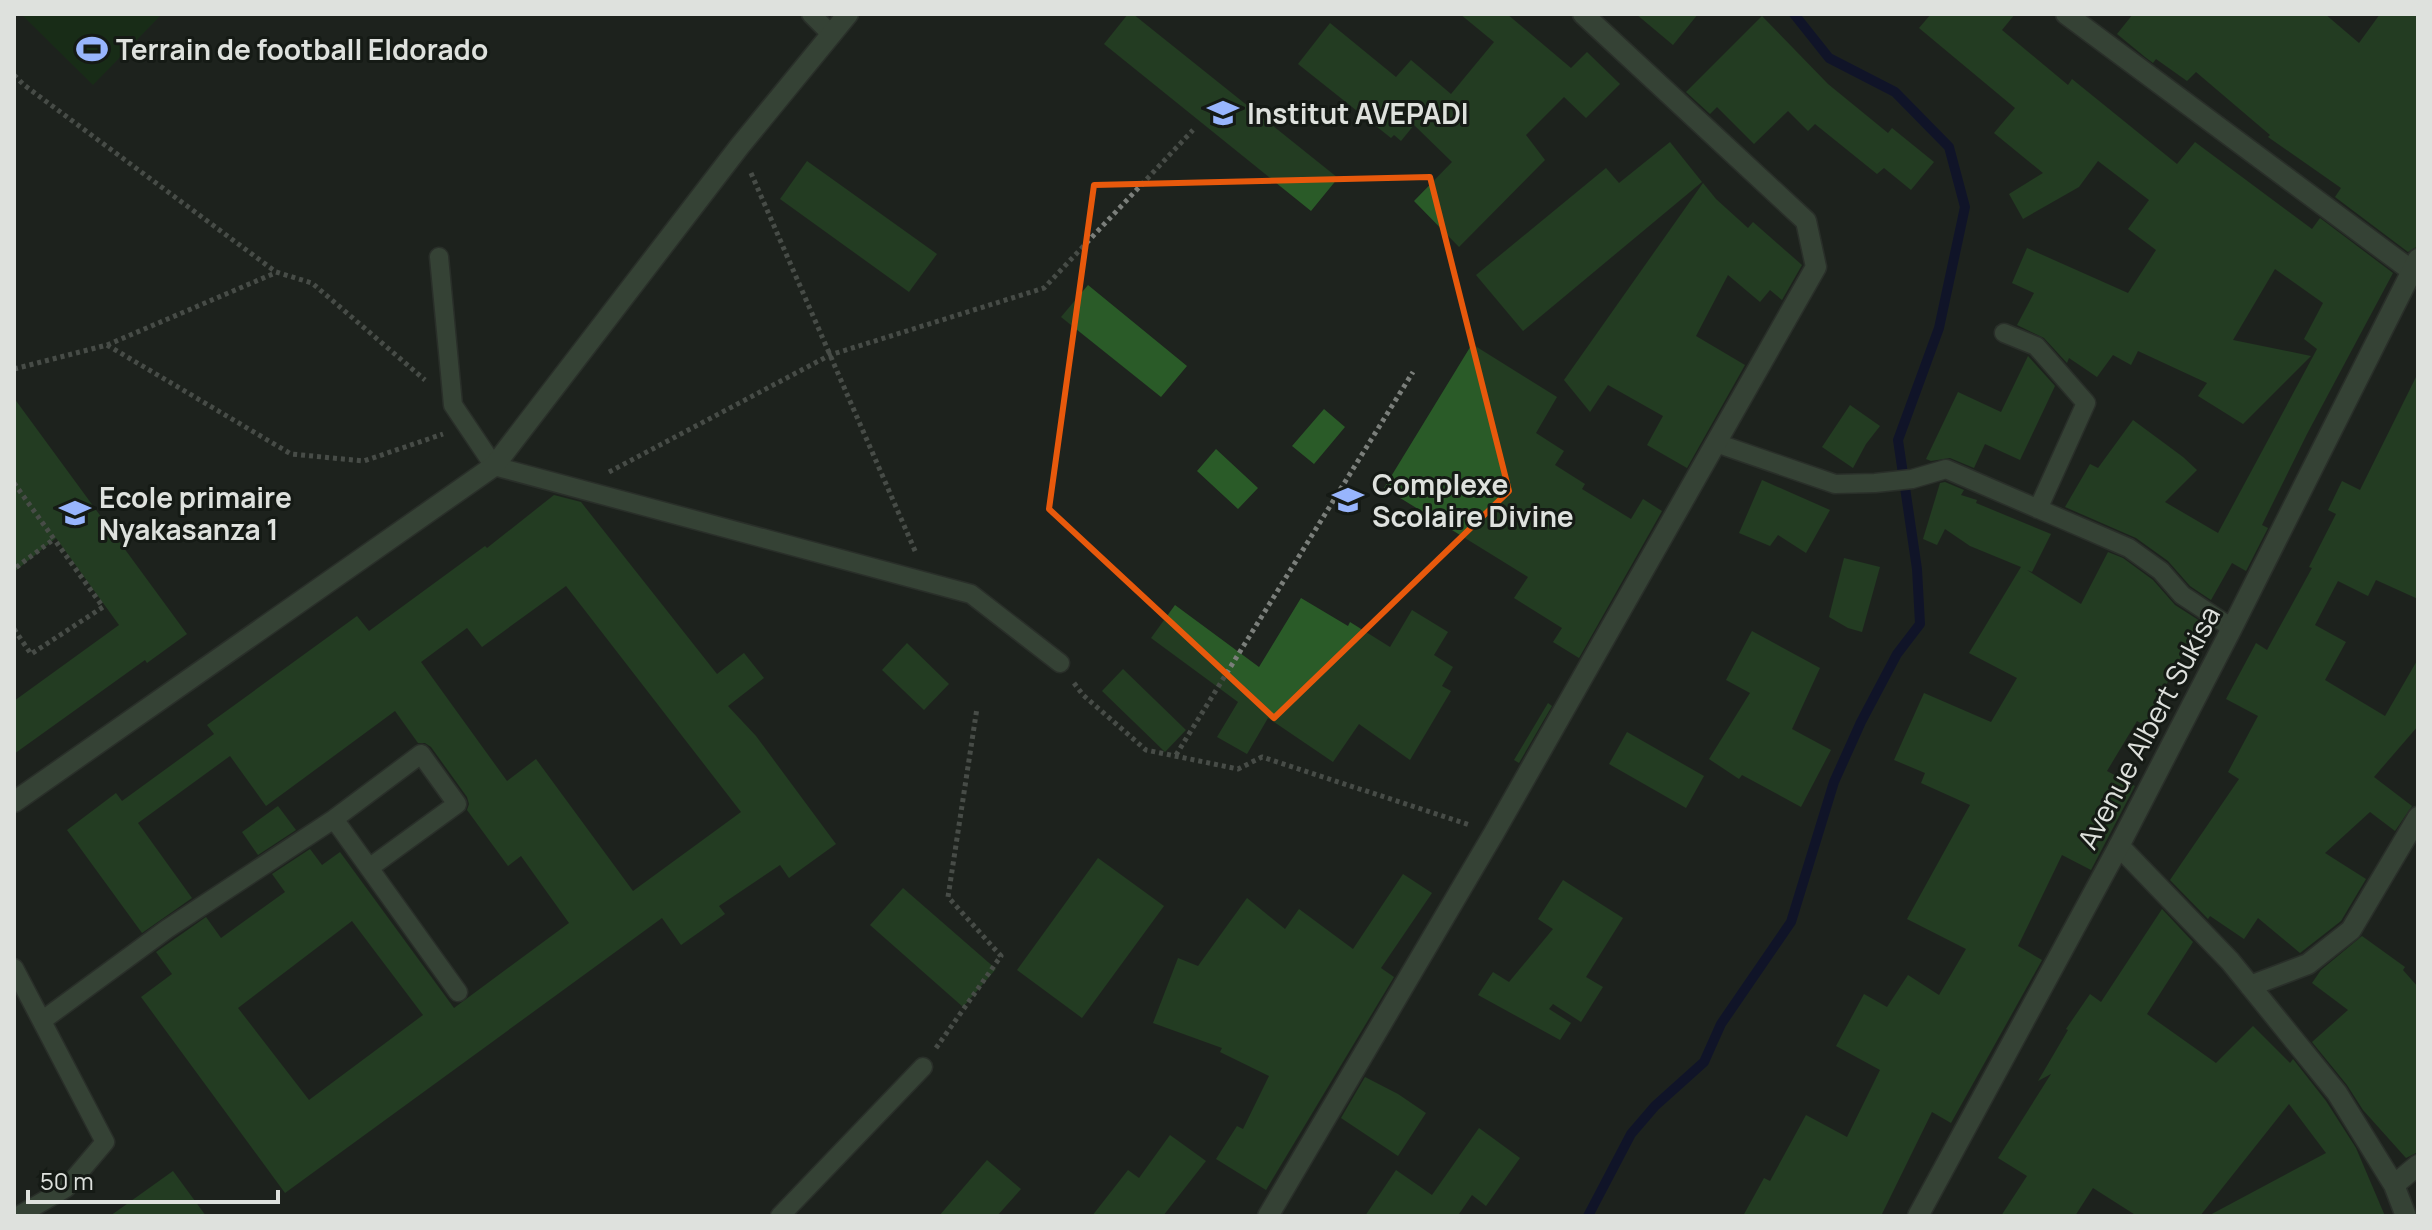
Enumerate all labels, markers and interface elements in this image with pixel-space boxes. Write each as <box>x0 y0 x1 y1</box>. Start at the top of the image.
place label: Terrain de football Eldorado <box>116 30 488 68</box>
sports icon: Terrain de football Eldorado <box>75 32 109 66</box>
place label: Institut AVEPADI <box>1247 94 1469 132</box>
school or university icon: Institut AVEPADI <box>1206 96 1240 130</box>
place label: Complexe Scolaire Divine <box>1372 465 1574 535</box>
place label: Ecole primaire Nyakasanza 1 <box>99 478 292 548</box>
school or university icon: Complexe Scolaire Divine <box>1331 483 1365 517</box>
school or university icon: Ecole primaire Nyakasanza 1 <box>58 496 92 530</box>
street label: Avenue Albert Sukisa <box>2068 599 2228 855</box>
scale bar <box>28 1154 278 1204</box>
text: 50 m <box>40 1164 94 1197</box>

